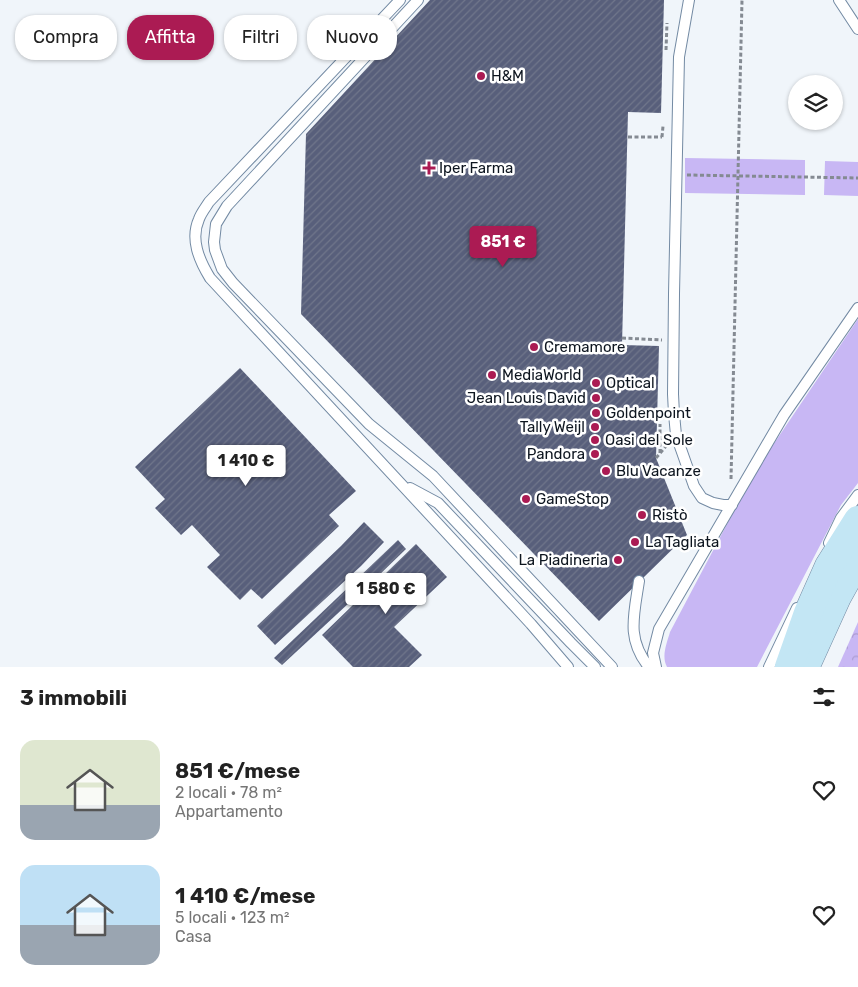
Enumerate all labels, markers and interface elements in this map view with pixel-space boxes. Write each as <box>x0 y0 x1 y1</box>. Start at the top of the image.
chip: Compra <box>15 15 117 60</box>
chip: Affitta <box>127 15 214 60</box>
chip: Filtri <box>224 15 297 60</box>
chip: Nuovo <box>307 15 397 60</box>
place label: H&M <box>491 67 524 85</box>
marker: H&M <box>475 70 487 82</box>
map controls <box>788 75 843 130</box>
button: layers <box>788 75 843 130</box>
place label: Iper Farma <box>439 159 513 177</box>
marker: Iper Farma <box>423 162 435 174</box>
pin: 851 € <box>468 226 538 268</box>
text: 851 € <box>481 232 525 251</box>
place label: Cremamore <box>544 338 625 356</box>
marker: Cremamore <box>528 341 540 353</box>
place label: MediaWorld <box>502 366 581 384</box>
marker: MediaWorld <box>486 369 498 381</box>
place label: Optical <box>606 374 655 392</box>
marker: Optical <box>590 377 602 389</box>
place label: Jean Louis David <box>467 389 586 407</box>
marker: Jean Louis David <box>590 392 602 404</box>
place label: Goldenpoint <box>606 404 691 422</box>
marker: Goldenpoint <box>590 407 602 419</box>
place label: Tally Weijl <box>520 418 585 436</box>
marker: Tally Weijl <box>589 421 601 433</box>
place label: Oasi del Sole <box>605 431 693 449</box>
marker: Oasi del Sole <box>589 434 601 446</box>
pin: 1 410 € <box>200 444 292 487</box>
place label: Pandora <box>527 445 585 463</box>
marker: Pandora <box>589 448 601 460</box>
text: 1 410 € <box>218 451 274 470</box>
place label: Blu Vacanze <box>616 462 701 480</box>
marker: Blu Vacanze <box>600 465 612 477</box>
place label: GameStop <box>536 490 609 508</box>
marker: GameStop <box>520 493 532 505</box>
place label: Ristò <box>652 506 688 524</box>
marker: Ristò <box>636 509 648 521</box>
place label: La Tagliata <box>645 533 719 551</box>
marker: La Tagliata <box>629 536 641 548</box>
place label: La Piadineria <box>518 551 608 569</box>
marker: La Piadineria <box>612 554 624 566</box>
pin: 1 580 € <box>340 572 432 615</box>
text: 1 580 € <box>356 579 416 598</box>
icon: filters <box>810 683 838 711</box>
text: 3 immobili <box>20 685 127 710</box>
text: 851 €/mese <box>175 758 300 783</box>
icon: home <box>60 760 120 820</box>
icon: heart <box>810 776 838 804</box>
text: 2 locali · 78 m² <box>175 783 282 802</box>
text: Appartamento <box>175 802 283 821</box>
text: 1 410 €/mese <box>175 883 316 908</box>
icon: home <box>60 885 120 945</box>
icon: heart <box>810 901 838 929</box>
text: 5 locali · 123 m² <box>175 908 290 927</box>
text: Casa <box>175 927 211 946</box>

